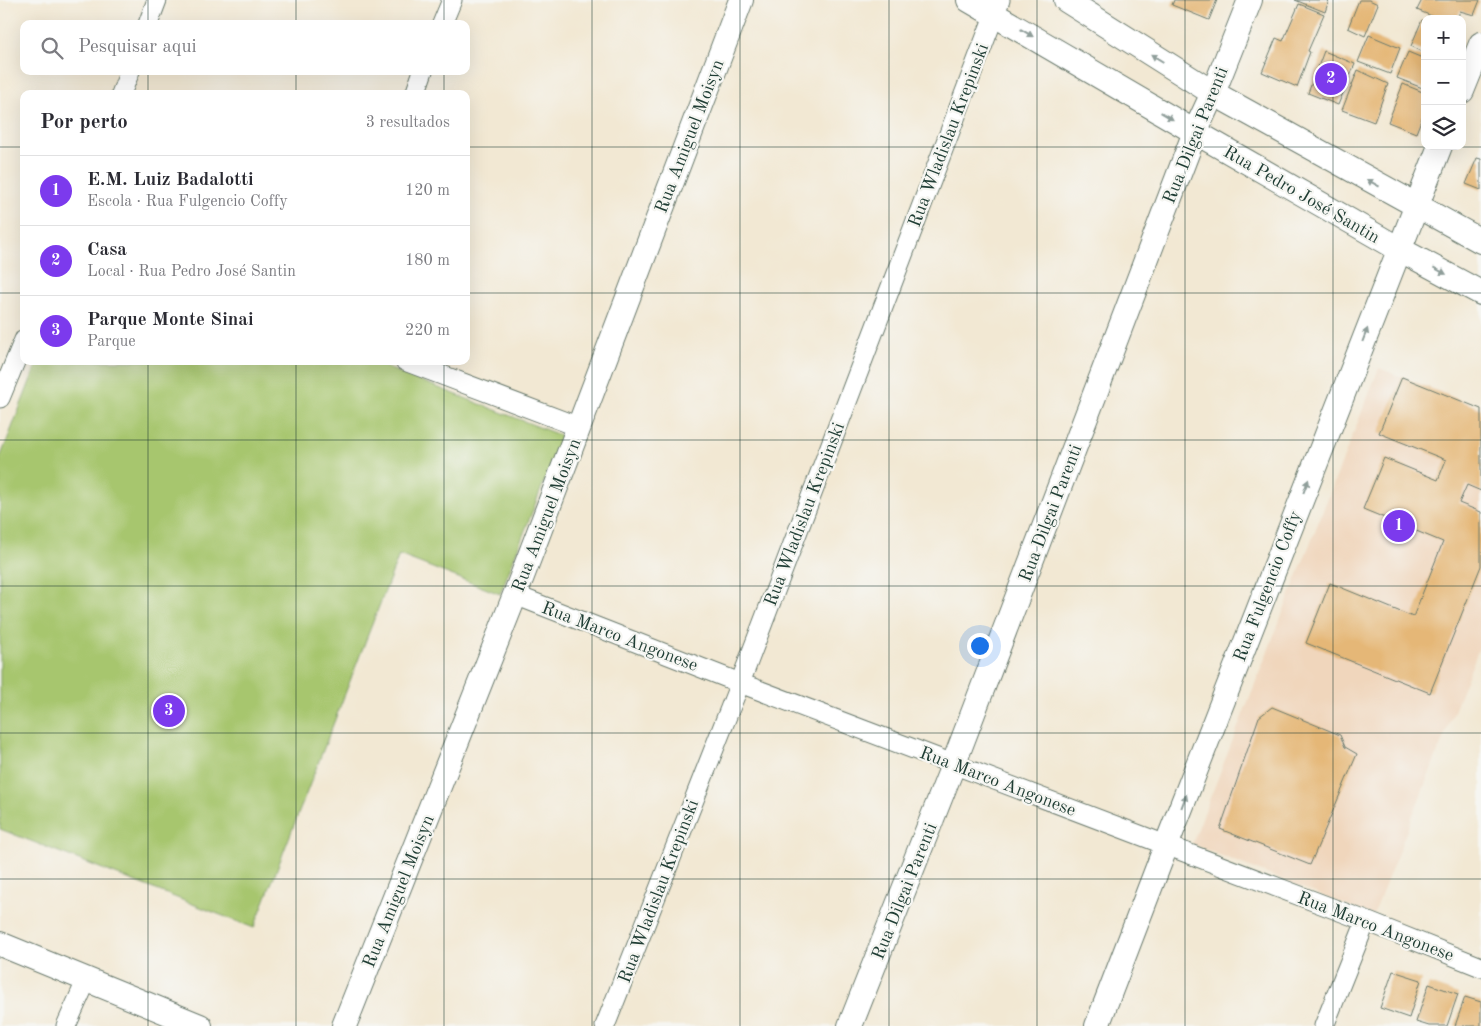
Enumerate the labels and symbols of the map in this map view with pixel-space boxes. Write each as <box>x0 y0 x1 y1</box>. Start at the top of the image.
one-way arrow <box>1020 29 1033 38</box>
street label: Rua Wladislau Krepinski <box>906 41 992 230</box>
one-way arrow <box>1150 53 1163 62</box>
street label: Rua Amiguel Moisyn <box>652 57 728 216</box>
pin: 2 <box>1315 60 1347 98</box>
street label: Rua Dilgai Parenti <box>1160 64 1232 206</box>
one-way arrow <box>1160 111 1173 120</box>
street label: Rua Pedro José Santin <box>1220 143 1383 247</box>
one-way arrow <box>1367 178 1380 187</box>
one-way arrow <box>1433 267 1447 275</box>
one-way arrow <box>1362 327 1369 342</box>
street label: Rua Wladislau Krepinski <box>762 420 848 609</box>
street label: Rua Amiguel Moisyn <box>509 436 585 595</box>
street label: Rua Dilgai Parenti <box>1016 442 1085 585</box>
one-way arrow <box>1302 478 1310 493</box>
pin: 1 <box>1383 507 1415 545</box>
street label: Rua Fulgencio Coffy <box>1231 508 1305 664</box>
street label: Rua Marco Angonese <box>539 599 700 675</box>
your location <box>967 633 993 659</box>
pin: 3 <box>153 692 185 730</box>
street label: Rua Marco Angonese <box>917 744 1078 820</box>
one-way arrow <box>1181 793 1188 808</box>
street label: Rua Wladislau Krepinski <box>616 797 702 986</box>
street label: Rua Amiguel Moisyn <box>360 812 438 970</box>
street label: Rua Dilgai Parenti <box>869 820 941 962</box>
street label: Rua Marco Angonese <box>1295 889 1456 965</box>

